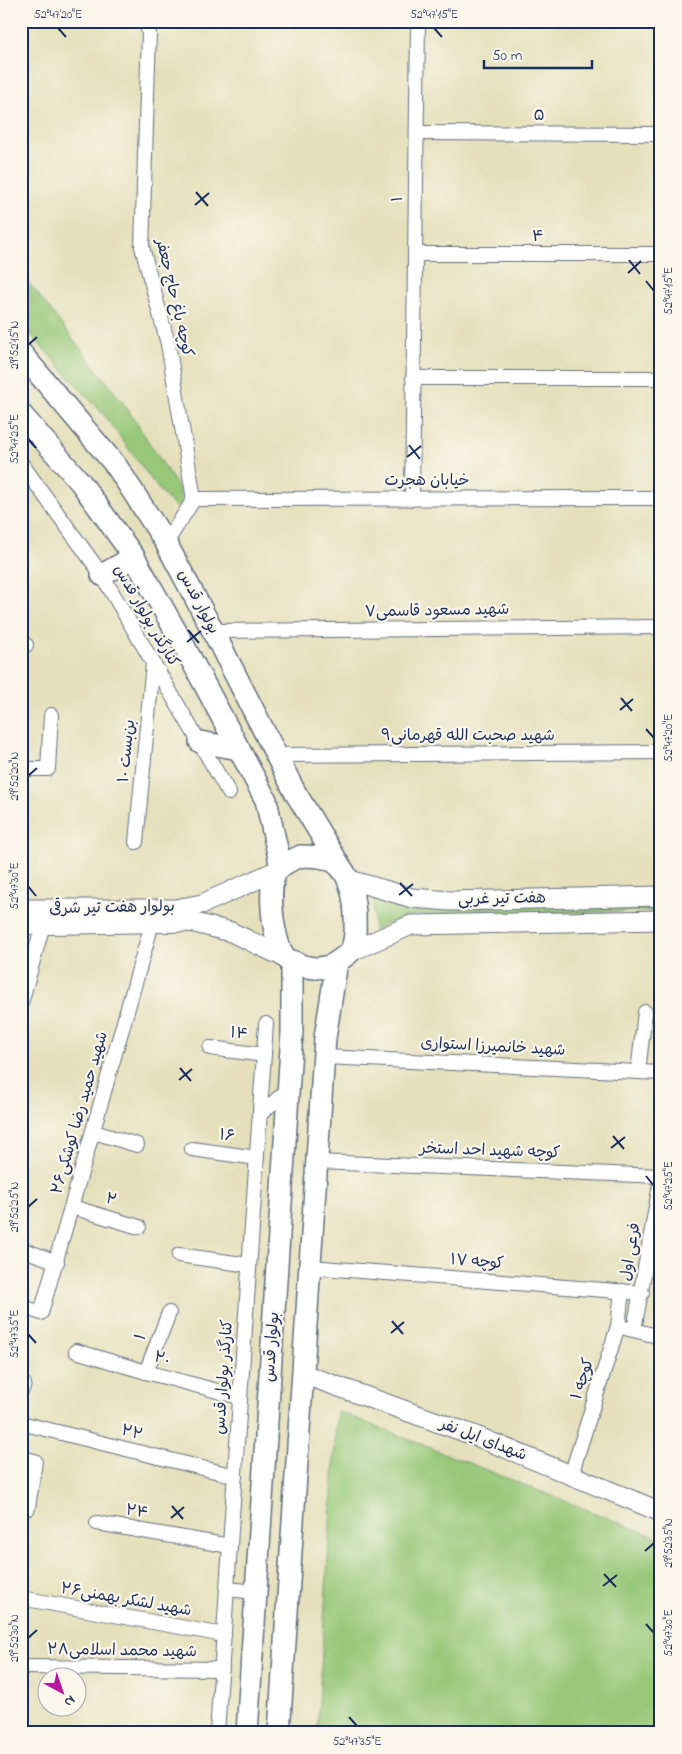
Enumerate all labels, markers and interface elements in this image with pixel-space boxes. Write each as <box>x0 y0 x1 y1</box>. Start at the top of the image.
text: 52°47'20"E <box>34 6 82 24</box>
text: 52°47'15"E <box>410 6 458 24</box>
scale bar <box>484 38 592 70</box>
text: 50 m <box>492 45 523 67</box>
street label: ۵ <box>533 104 545 128</box>
street label: ۱ <box>386 196 410 202</box>
street label: ۴ <box>532 225 544 249</box>
street label: کوچه باغ حاج جعفر <box>148 235 199 360</box>
text: 52°47'15"E <box>660 267 678 315</box>
text: 29°52'15"N <box>6 321 24 369</box>
text: 52°47'25"E <box>6 414 24 464</box>
street label: خیابان هجرت <box>384 469 470 493</box>
street label: کنارگذر بولوار قدس <box>107 560 185 672</box>
street label: بولوار قدس <box>171 565 225 639</box>
street label: شهید مسعود قاسمی۷ <box>364 598 510 624</box>
text: 52°47'20"E <box>660 714 678 762</box>
street label: بن‌بست ۱۰ <box>112 718 142 784</box>
street label: شهید صحبت الله قهرمانی۹ <box>381 724 555 748</box>
text: 29°52'20"N <box>6 752 24 800</box>
text: 52°47'30"E <box>6 862 24 910</box>
street label: هفت تیر غربی <box>458 886 546 912</box>
street label: بولوار هفت تیر شرقی <box>49 895 175 921</box>
street label: ۱۴ <box>229 1021 249 1047</box>
street label: شهید حمید رضا کوشکی۲۶ <box>45 1029 115 1197</box>
street label: شهید خانمیرزا استواری <box>420 1031 566 1063</box>
street label: ۱۶ <box>218 1123 236 1149</box>
street label: کوچه شهید احد استخر <box>417 1136 561 1165</box>
text: 52°47'25"E <box>660 1161 678 1211</box>
text: 29°52'25"N <box>6 1182 24 1232</box>
street label: ۲ <box>102 1187 120 1213</box>
street label: فرعی اول <box>615 1221 647 1283</box>
street label: کوچه ۱۷ <box>449 1248 505 1276</box>
text: 52°47'35"E <box>6 1309 24 1359</box>
street label: بولوار قدس <box>258 1311 286 1383</box>
street label: کنارگذر بولوار قدس <box>208 1319 240 1435</box>
street label: ۱ <box>129 1330 153 1344</box>
street label: ۲۰ <box>151 1345 173 1373</box>
street label: کوچه ۱ <box>565 1355 601 1403</box>
street label: شهدای ایل نفر <box>434 1412 530 1468</box>
street label: ۲۲ <box>119 1419 145 1447</box>
street label: ۲۴ <box>124 1498 150 1526</box>
text: 29°52'35"N <box>660 1518 678 1568</box>
street label: شهید لشکر بهمنی۲۶ <box>59 1577 193 1623</box>
text: 52°47'30"E <box>660 1609 678 1657</box>
text: 29°52'30"N <box>6 1614 24 1662</box>
street label: شهید محمد اسلامی۲۸ <box>47 1638 197 1664</box>
north arrow <box>38 1666 88 1716</box>
text: N <box>59 1690 80 1712</box>
text: 52°47'35"E <box>332 1733 382 1751</box>

